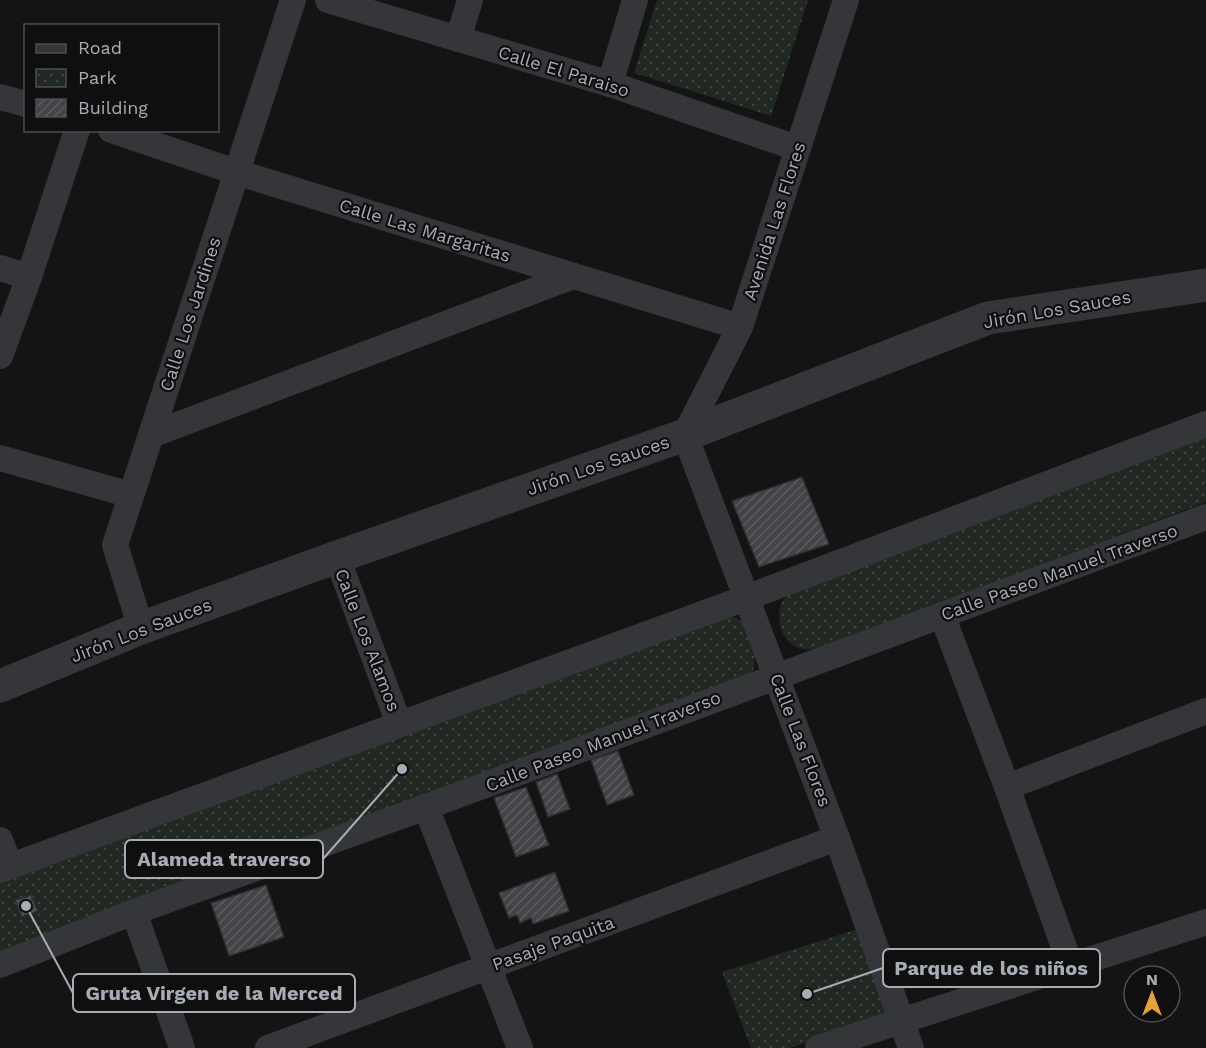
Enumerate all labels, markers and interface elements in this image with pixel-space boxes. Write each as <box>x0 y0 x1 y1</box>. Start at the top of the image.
legend <box>24 24 219 132</box>
text: Road <box>78 37 122 58</box>
street label: Calle El Paraiso <box>496 41 632 101</box>
text: Park <box>78 67 117 88</box>
text: Building <box>78 97 148 118</box>
street label: Avenida Las Flores <box>739 139 809 303</box>
street label: Calle Las Margaritas <box>337 194 513 266</box>
street label: Calle Los Jardines <box>155 234 225 394</box>
street label: Jirón Los Sauces <box>982 286 1132 332</box>
street label: Jirón Los Sauces <box>524 431 672 499</box>
street label: Calle Paseo Manuel Traverso <box>938 519 1180 625</box>
street label: Calle Los Alamos <box>331 566 405 714</box>
street label: Jirón Los Sauces <box>67 593 215 667</box>
street label: Calle Las Flores <box>766 670 836 810</box>
street label: Calle Paseo Manuel Traverso <box>482 686 724 796</box>
callout: Alameda traverso <box>125 840 323 878</box>
text: Alameda traverso <box>137 847 311 871</box>
street label: Pasaje Paquita <box>489 911 617 975</box>
callout: Parque de los niños <box>883 949 1100 987</box>
text: Parque de los niños <box>894 956 1088 980</box>
north arrow <box>1122 964 1182 1024</box>
text: N <box>1146 970 1158 989</box>
callout: Gruta Virgen de la Merced <box>73 974 355 1012</box>
text: Gruta Virgen de la Merced <box>86 981 342 1005</box>

